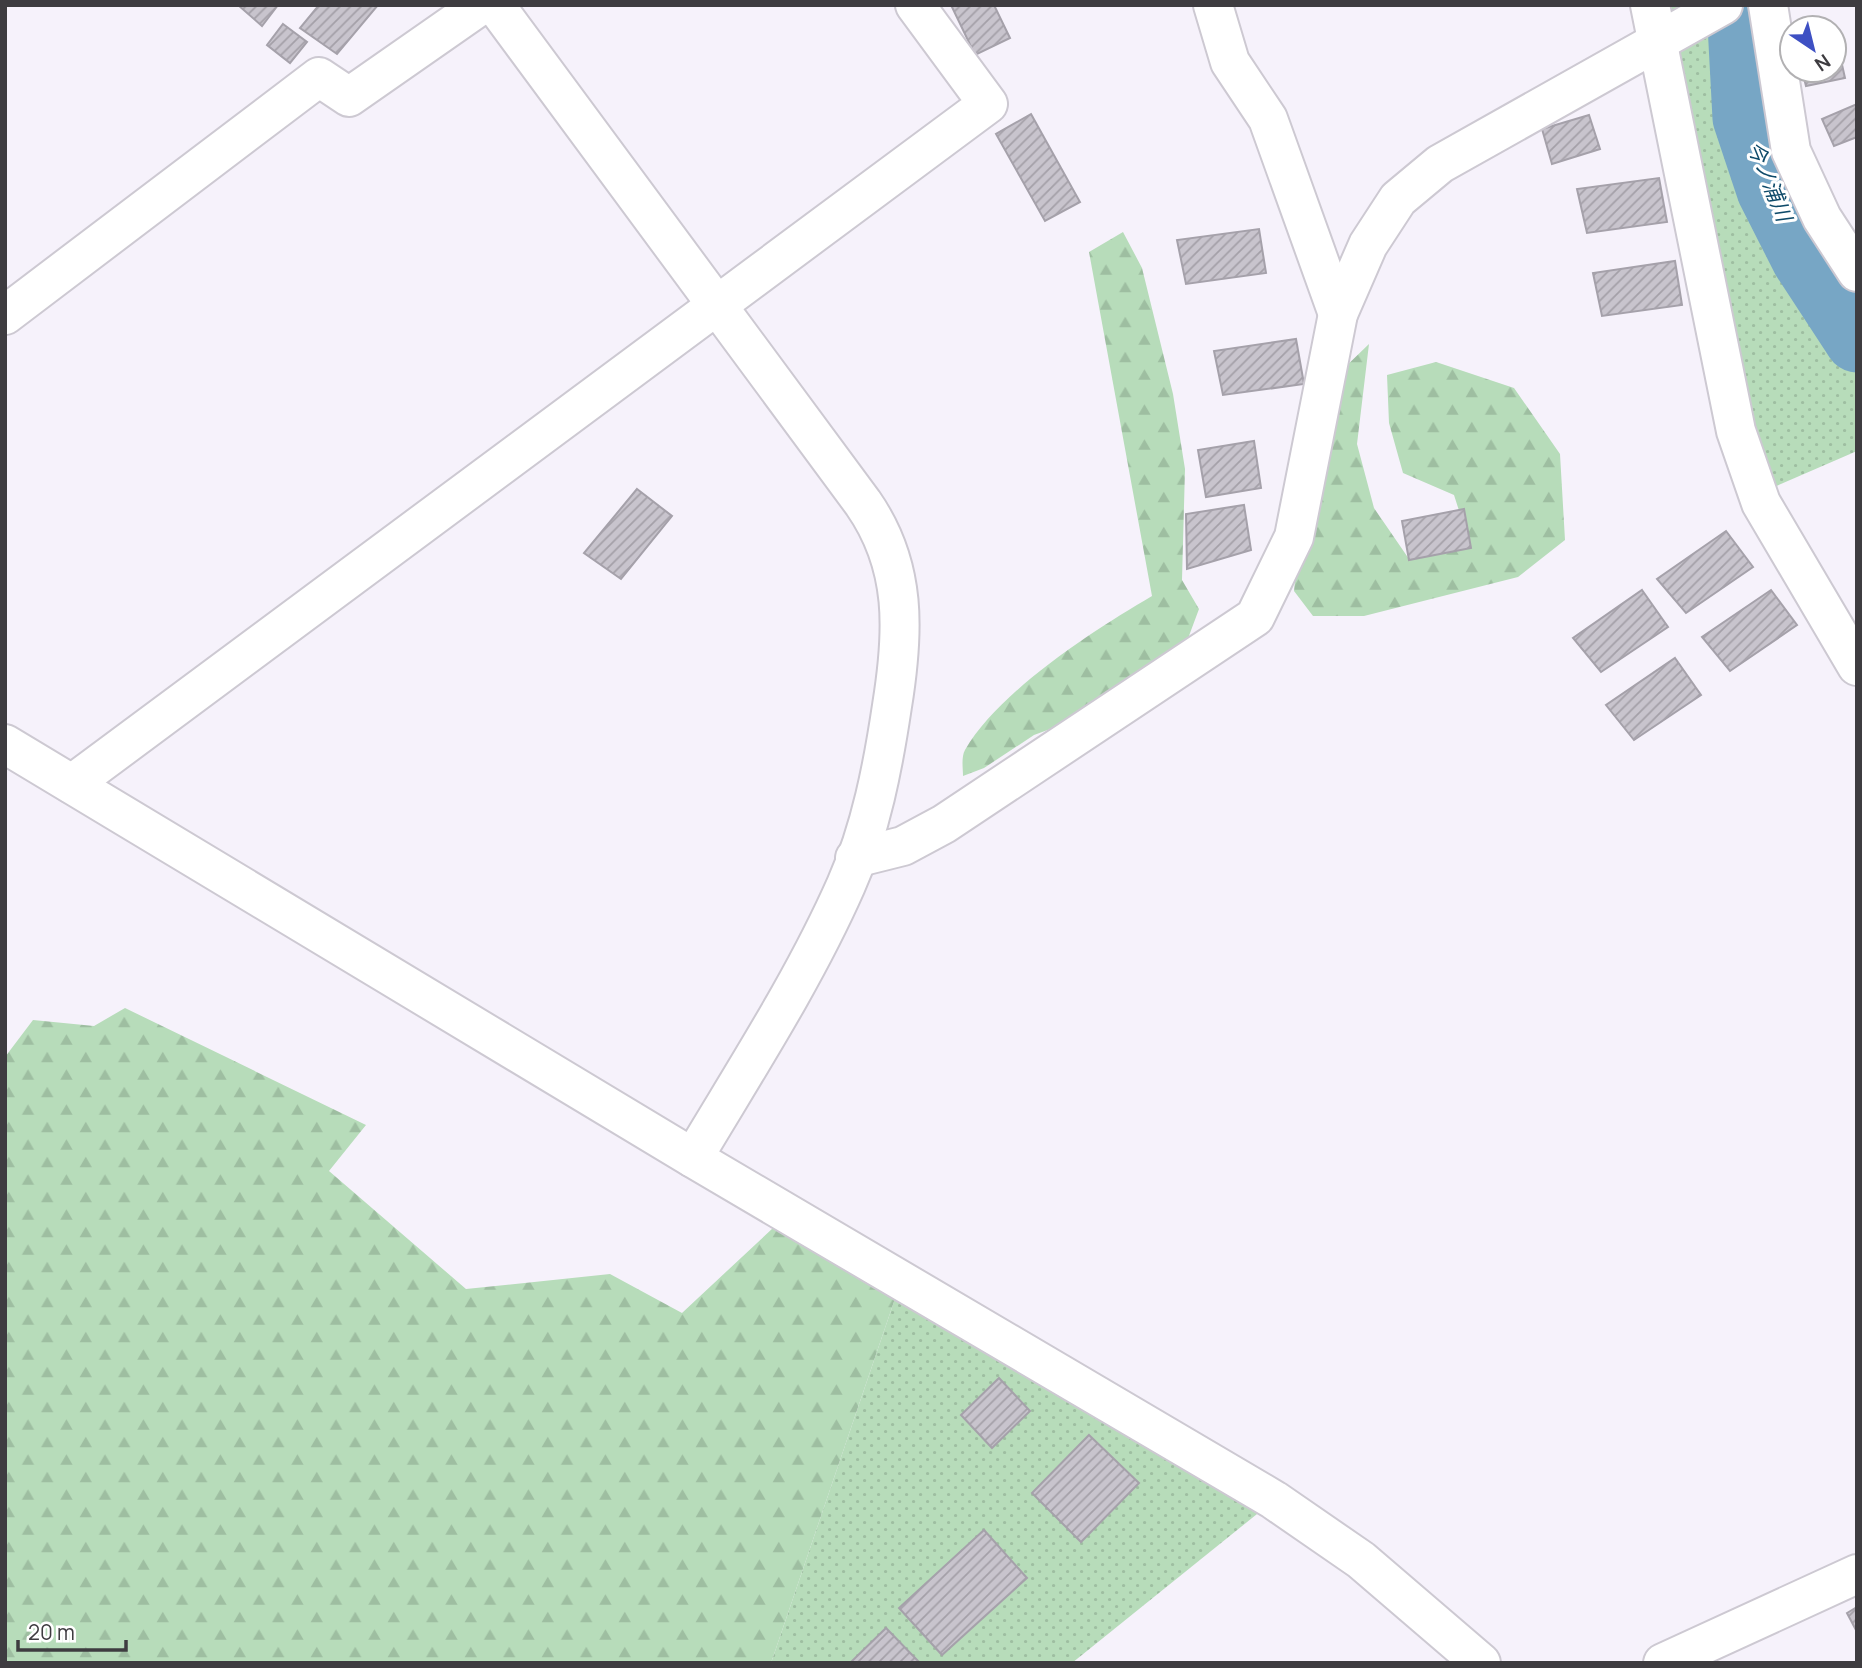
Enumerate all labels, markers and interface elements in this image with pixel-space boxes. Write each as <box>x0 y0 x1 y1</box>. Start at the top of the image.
north arrow <box>1778 14 1848 84</box>
text: N <box>1810 48 1836 77</box>
water label: 今ノ浦川 <box>1741 137 1799 227</box>
scale bar <box>18 1608 126 1652</box>
text: 20 m <box>28 1618 75 1646</box>

